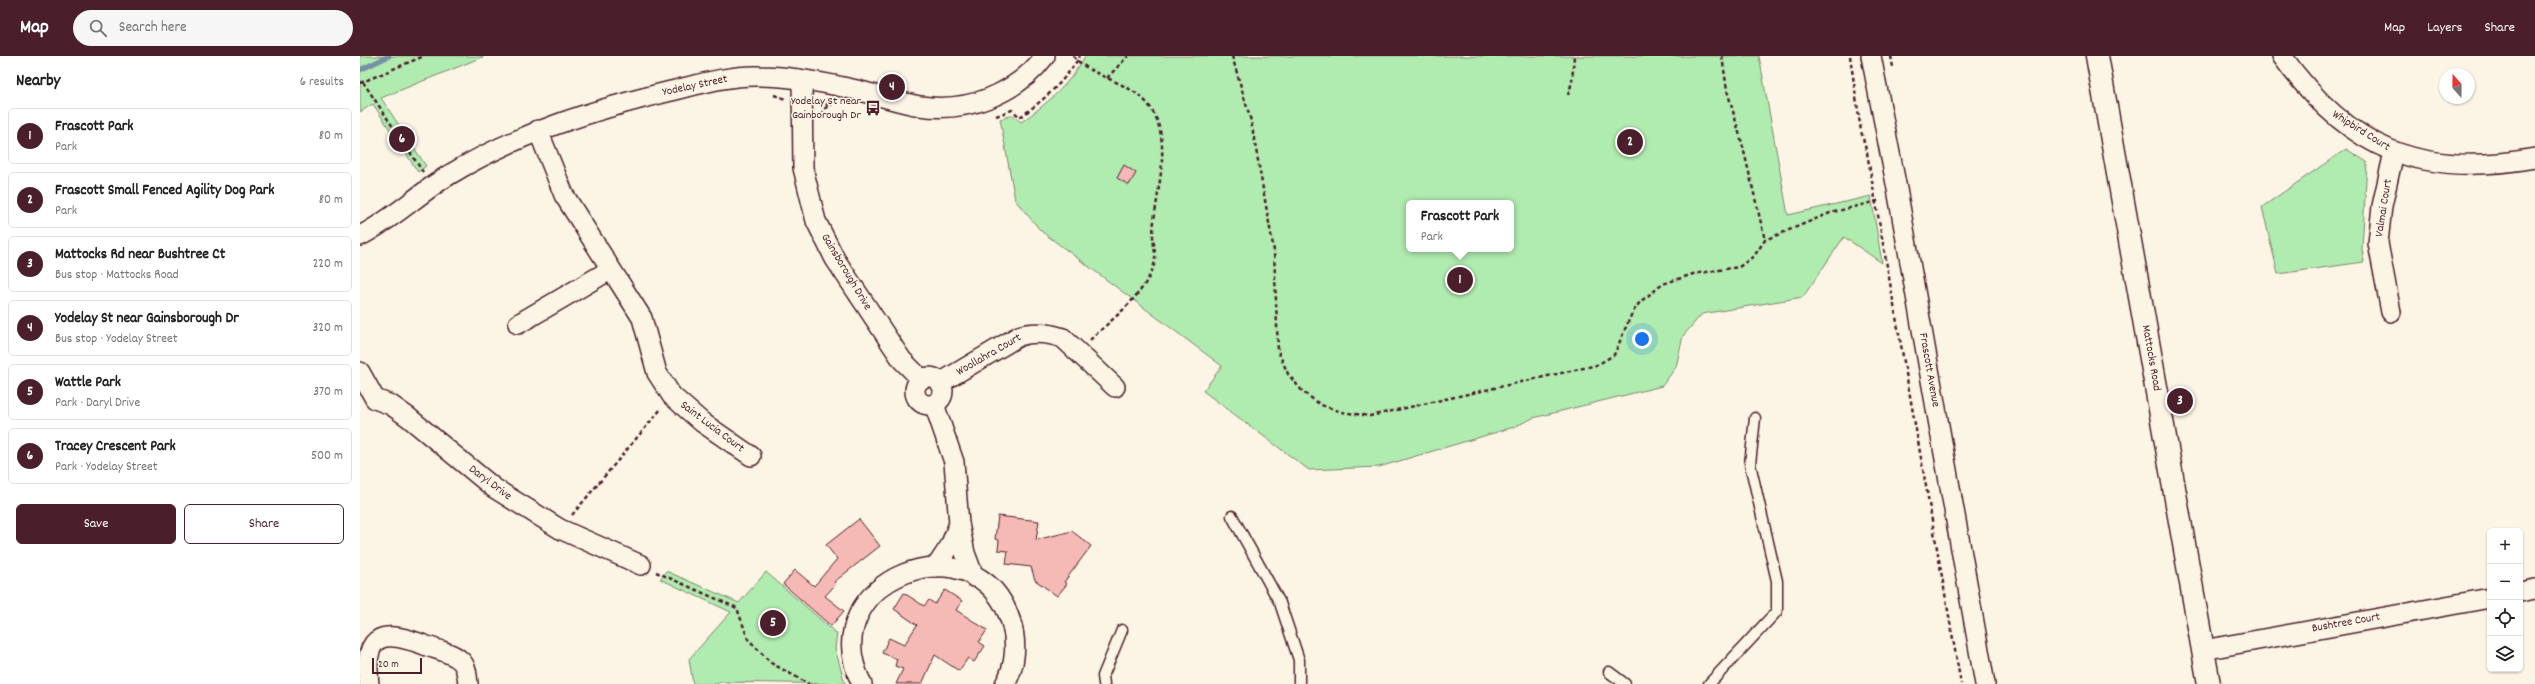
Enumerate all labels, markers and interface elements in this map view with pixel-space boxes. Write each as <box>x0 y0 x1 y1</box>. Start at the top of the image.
search box <box>73 10 353 46</box>
text: Map <box>20 15 49 42</box>
icon: search <box>87 17 109 39</box>
text: Search here <box>119 17 187 39</box>
text: Map <box>2384 18 2405 38</box>
text: Layers <box>2427 18 2462 38</box>
text: Share <box>2484 18 2515 38</box>
north arrow <box>2439 68 2475 104</box>
text: Nearby <box>16 70 60 94</box>
street label: Yodelay Street <box>661 71 730 101</box>
pin: 4 <box>879 72 905 102</box>
text: 6 results <box>300 73 344 92</box>
place label: Yodelay St near Gainborough Dr <box>791 93 862 124</box>
bus stop icon: Yodelay St near Gainborough Dr <box>864 99 882 117</box>
street label: Whipbird Court <box>2329 106 2394 156</box>
text: Frascott Park <box>55 116 133 138</box>
pin: 6 <box>389 124 415 154</box>
text: 1 <box>29 127 31 146</box>
text: 80 m <box>319 127 343 146</box>
pin: 2 <box>1617 127 1643 157</box>
text: Park <box>55 138 77 157</box>
street label: Valmai Court <box>2371 177 2397 238</box>
text: Frascott Small Fenced Agility Dog Park <box>55 180 275 202</box>
text: 2 <box>27 191 33 210</box>
text: 80 m <box>319 191 343 210</box>
popup <box>1406 200 1514 252</box>
text: Park <box>55 202 77 221</box>
text: Frascott Park <box>1421 206 1499 228</box>
text: Park <box>1421 228 1443 247</box>
street label: Gainsborough Drive <box>816 231 876 313</box>
text: Mattocks Rd near Bushtree Ct <box>55 244 225 266</box>
text: 3 <box>27 255 33 274</box>
text: 220 m <box>313 255 343 274</box>
pin: 1 <box>1447 265 1473 295</box>
text: Bus stop · Mattocks Road <box>55 266 179 285</box>
text: Yodelay St near Gainsborough Dr <box>55 308 239 330</box>
text: 4 <box>27 319 33 338</box>
text: 320 m <box>313 319 343 338</box>
street label: Mattocks Road <box>2137 324 2165 392</box>
street label: Woollahra Court <box>953 329 1025 381</box>
your location <box>1632 329 1652 349</box>
text: Bus stop · Yodelay Street <box>55 330 178 349</box>
street label: Frascott Avenue <box>1914 332 1944 408</box>
text: Wattle Park <box>55 372 121 394</box>
text: 5 <box>27 383 33 402</box>
text: 370 m <box>313 383 343 402</box>
pin: 3 <box>2167 386 2193 416</box>
text: Park · Daryl Drive <box>55 394 140 413</box>
street label: Saint Lucia Court <box>676 397 748 457</box>
text: Tracey Crescent Park <box>55 436 176 458</box>
text: 6 <box>27 447 33 466</box>
text: 500 m <box>311 447 343 466</box>
text: Park · Yodelay Street <box>55 458 157 477</box>
street label: Daryl Drive <box>465 461 515 505</box>
button: Save <box>16 504 176 544</box>
button: Share <box>184 504 344 544</box>
map controls <box>2487 528 2523 672</box>
button: + <box>2487 528 2523 564</box>
button: − <box>2487 564 2523 600</box>
button: locate <box>2487 600 2523 636</box>
pin: 5 <box>760 608 786 638</box>
street label: Bushtree Court <box>2311 609 2382 637</box>
button: layers <box>2487 636 2523 672</box>
scale bar <box>372 656 422 675</box>
text: 20 m <box>378 657 399 673</box>

